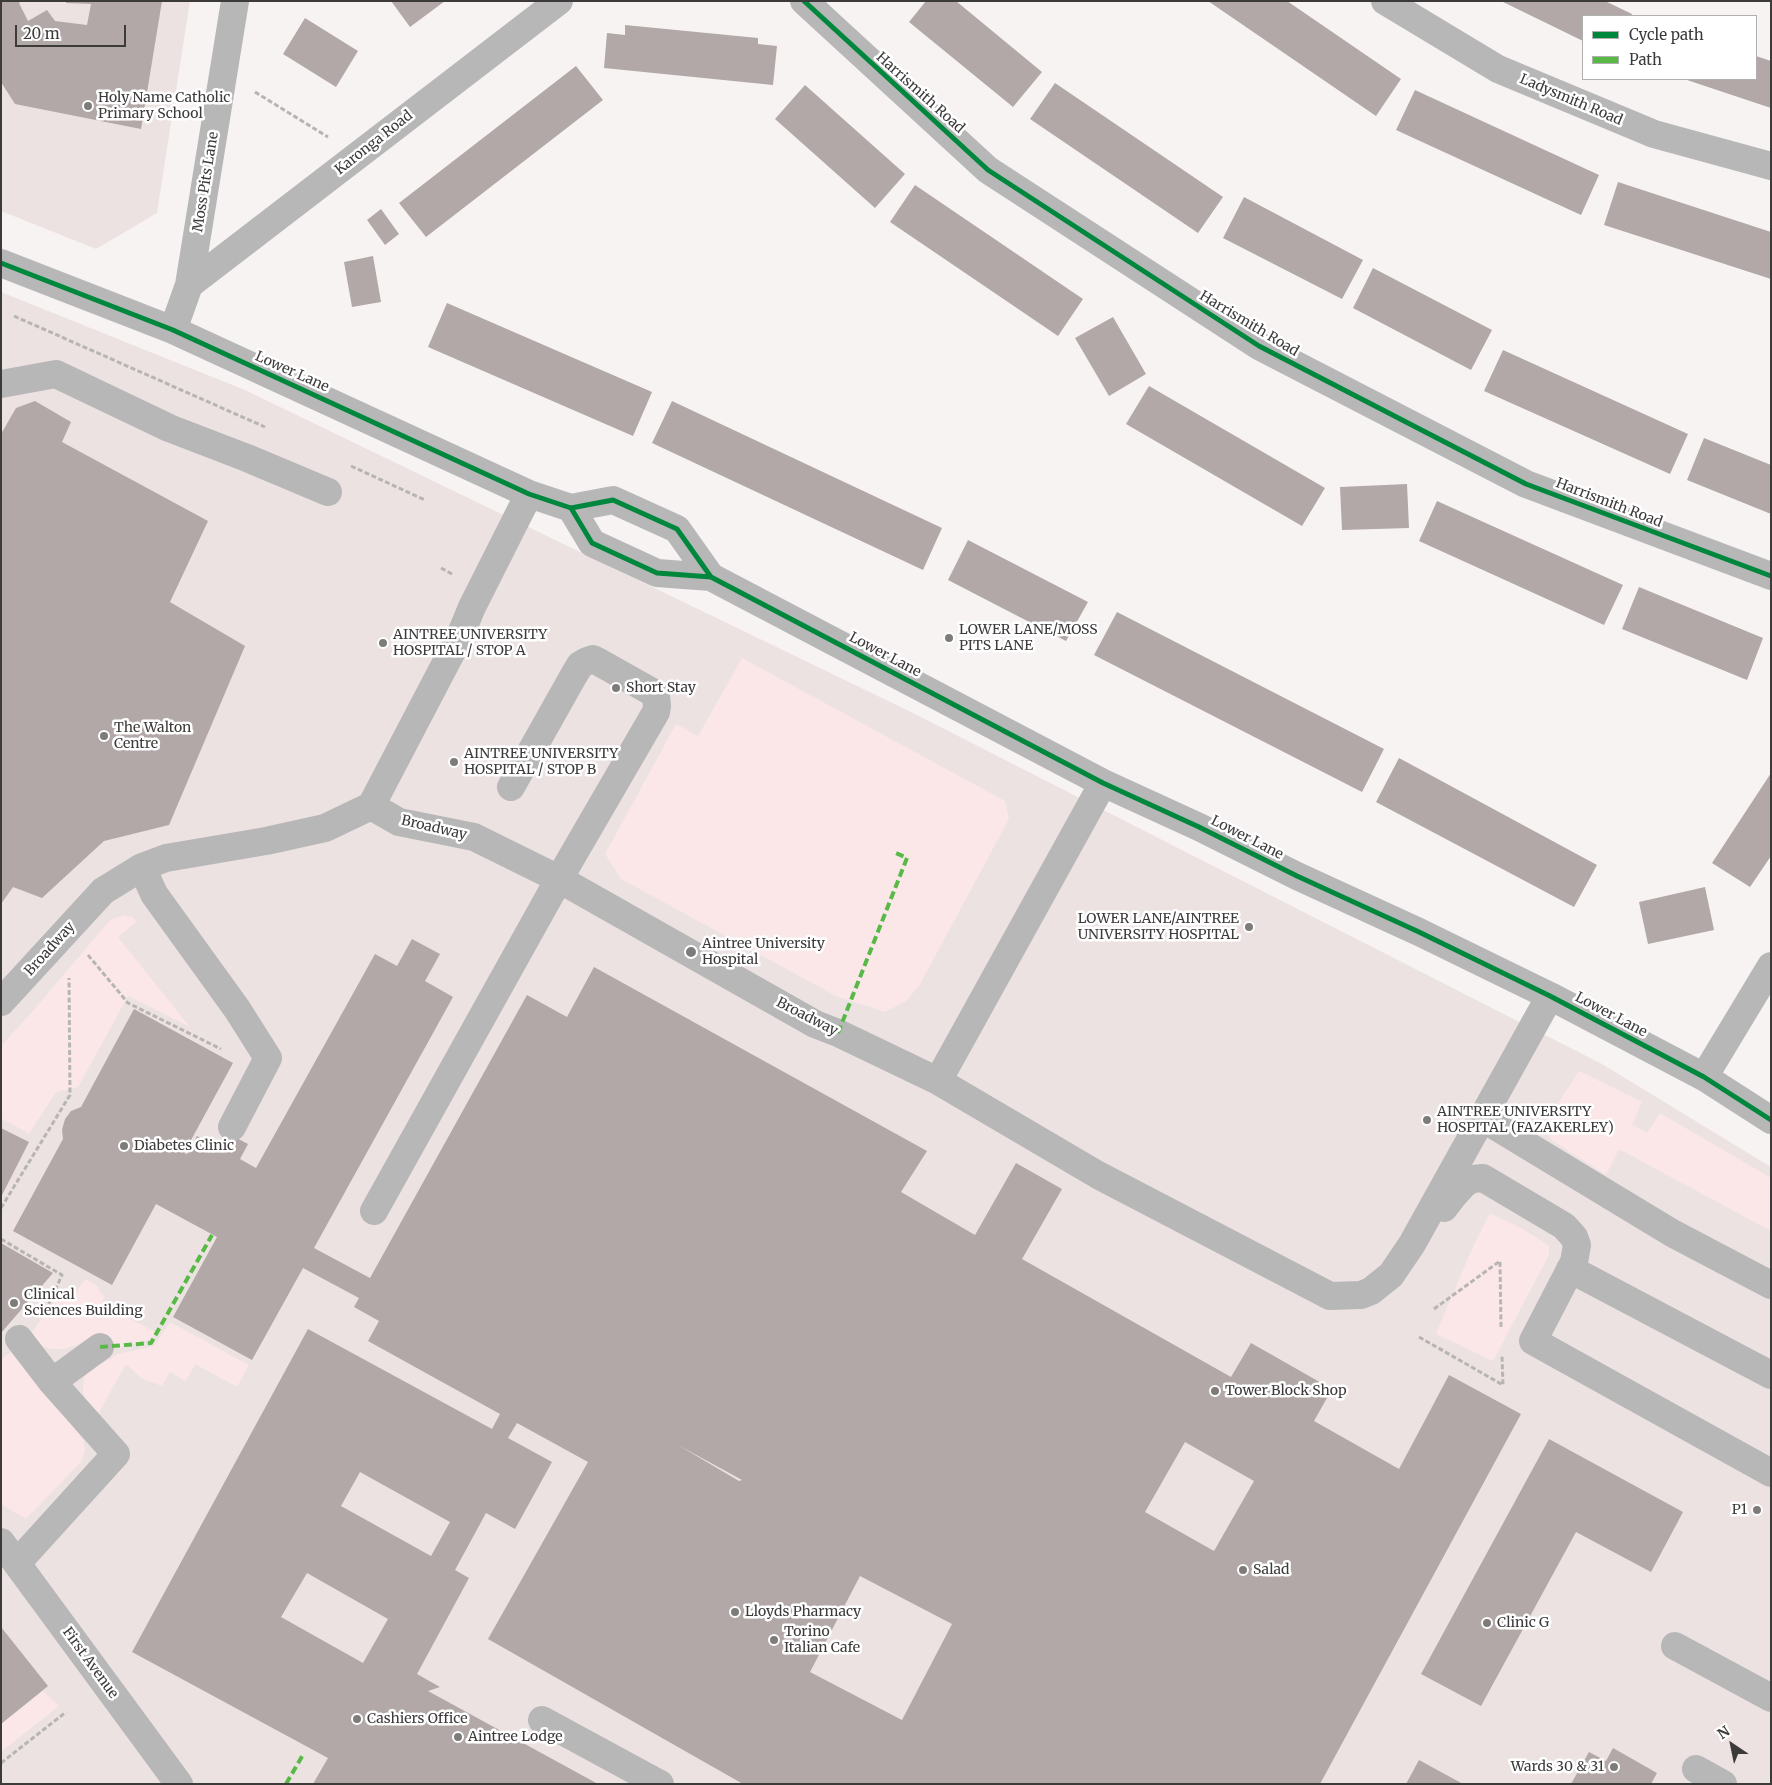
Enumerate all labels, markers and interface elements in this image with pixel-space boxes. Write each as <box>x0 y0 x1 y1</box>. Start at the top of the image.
scale bar <box>18 15 129 47</box>
legend <box>1582 15 1757 80</box>
text: 20 m <box>23 24 60 43</box>
text: Cycle path <box>1629 25 1704 44</box>
street label: Harrismith Road <box>872 49 968 137</box>
text: Path <box>1629 50 1662 69</box>
street label: Ladysmith Road <box>1517 71 1625 129</box>
place label: Holy Name Catholic Primary School <box>98 90 230 122</box>
marker: Holy Name Catholic Primary School <box>82 100 94 112</box>
street label: Karonga Road <box>332 107 416 179</box>
street label: Moss Pits Lane <box>190 131 222 233</box>
street label: Harrismith Road <box>1196 288 1302 360</box>
street label: Lower Lane <box>253 348 331 396</box>
street label: Harrismith Road <box>1553 475 1665 531</box>
place label: LOWER LANE/MOSS PITS LANE <box>959 622 1098 654</box>
place label: AINTREE UNIVERSITY HOSPITAL / STOP A <box>393 627 547 660</box>
street label: Lower Lane <box>846 629 924 681</box>
marker: LOWER LANE/MOSS PITS LANE <box>943 632 955 644</box>
marker: AINTREE UNIVERSITY HOSPITAL / STOP A <box>377 637 389 649</box>
place label: Short Stay <box>626 680 696 696</box>
marker: Short Stay <box>610 682 622 694</box>
place label: The Walton Centre <box>114 720 191 752</box>
marker: The Walton Centre <box>98 730 110 742</box>
place label: AINTREE UNIVERSITY HOSPITAL / STOP B <box>464 746 618 779</box>
marker: AINTREE UNIVERSITY HOSPITAL / STOP B <box>448 756 460 768</box>
street label: Broadway <box>400 812 468 844</box>
street label: Lower Lane <box>1208 813 1286 863</box>
place label: LOWER LANE/AINTREE UNIVERSITY HOSPITAL <box>1078 911 1239 944</box>
street label: Broadway <box>21 919 79 979</box>
marker: LOWER LANE/AINTREE UNIVERSITY HOSPITAL <box>1243 921 1255 933</box>
place label: Aintree University Hospital <box>702 936 825 969</box>
marker: Aintree University Hospital <box>684 945 698 959</box>
street label: Lower Lane <box>1572 989 1650 1041</box>
street label: Broadway <box>773 994 841 1040</box>
place label: AINTREE UNIVERSITY HOSPITAL (FAZAKERLEY) <box>1437 1104 1614 1136</box>
marker: AINTREE UNIVERSITY HOSPITAL (FAZAKERLEY) <box>1421 1114 1433 1126</box>
place label: Diabetes Clinic <box>134 1138 234 1154</box>
marker: Diabetes Clinic <box>118 1140 130 1152</box>
place label: Clinical Sciences Building <box>24 1287 143 1320</box>
marker: Clinical Sciences Building <box>8 1297 20 1309</box>
place label: Tower Block Shop <box>1225 1383 1347 1399</box>
marker: Tower Block Shop <box>1209 1385 1221 1397</box>
place label: P1 <box>1732 1502 1747 1518</box>
marker: P1 <box>1751 1504 1763 1516</box>
place label: Salad <box>1253 1562 1290 1578</box>
marker: Salad <box>1237 1564 1249 1576</box>
place label: Lloyds Pharmacy <box>745 1604 861 1620</box>
marker: Lloyds Pharmacy <box>729 1606 741 1618</box>
place label: Clinic G <box>1497 1615 1549 1631</box>
marker: Clinic G <box>1481 1617 1493 1629</box>
street label: First Avenue <box>59 1624 121 1702</box>
place label: Torino Italian Cafe <box>784 1624 860 1656</box>
marker: Torino Italian Cafe <box>768 1634 780 1646</box>
place label: Cashiers Office <box>367 1711 468 1727</box>
marker: Cashiers Office <box>351 1713 363 1725</box>
north arrow <box>1707 1720 1757 1770</box>
text: N <box>1714 1722 1733 1743</box>
place label: Aintree Lodge <box>468 1729 563 1745</box>
marker: Aintree Lodge <box>452 1731 464 1743</box>
place label: Wards 30 & 31 <box>1511 1759 1604 1775</box>
marker: Wards 30 & 31 <box>1608 1761 1620 1773</box>

